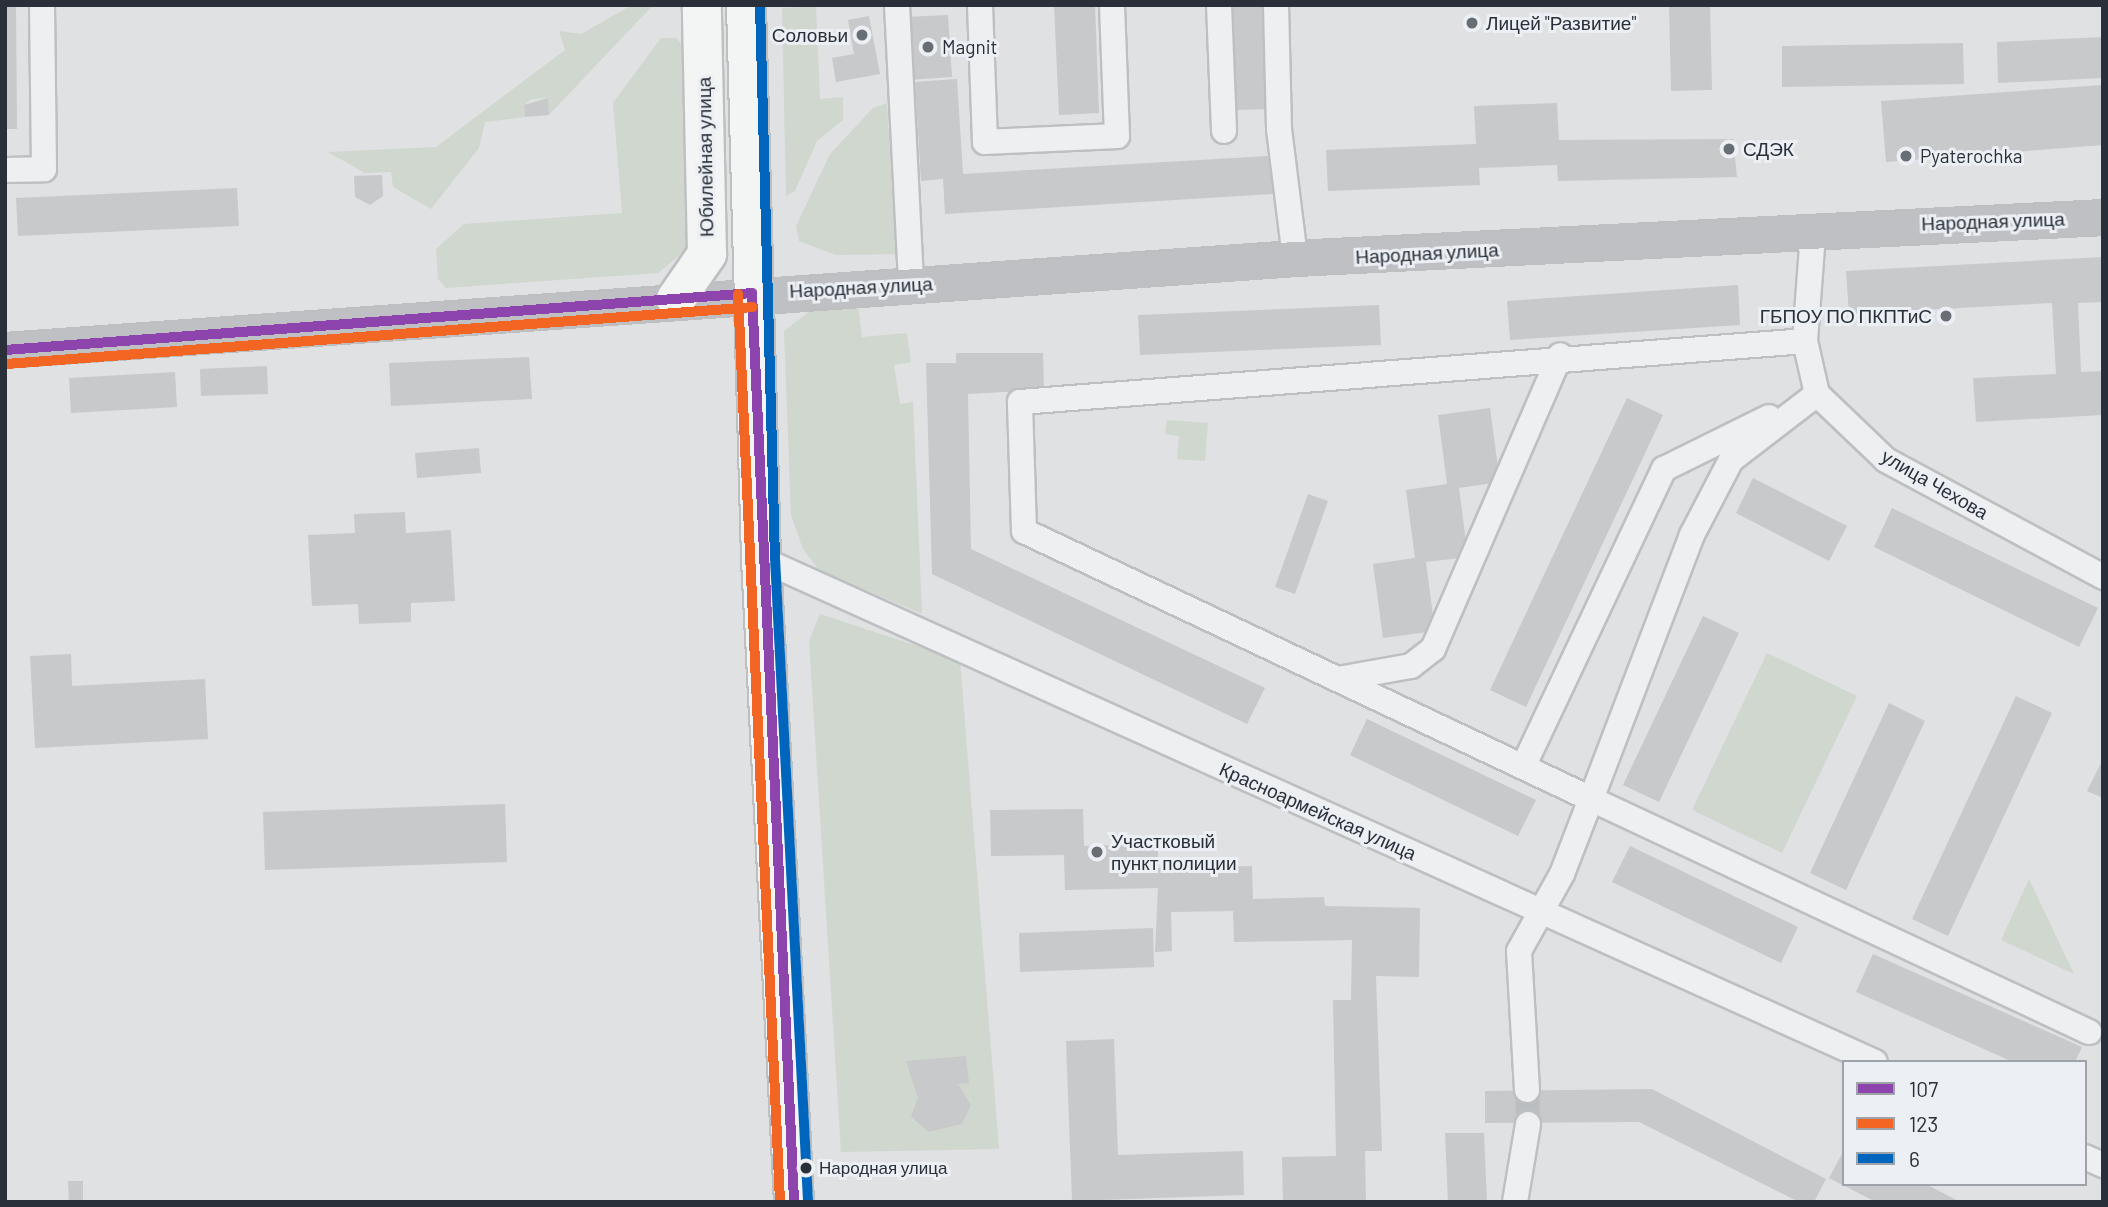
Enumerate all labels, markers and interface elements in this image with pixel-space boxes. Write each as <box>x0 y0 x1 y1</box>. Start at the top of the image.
place label: Лицей "Развитие" <box>1486 12 1636 34</box>
marker: Лицей "Развитие" <box>1464 15 1480 31</box>
place label: Соловьи <box>772 24 848 46</box>
marker: Соловьи <box>854 27 870 43</box>
place label: Magnit <box>942 36 997 58</box>
marker: Magnit <box>920 39 936 55</box>
street label: Юбилейная улица <box>692 77 718 237</box>
place label: СДЭК <box>1743 138 1794 160</box>
marker: СДЭК <box>1721 141 1737 157</box>
place label: Pyaterochka <box>1920 145 2023 167</box>
marker: Pyaterochka <box>1898 148 1914 164</box>
street label: Народная улица <box>1921 207 2065 235</box>
street label: Народная улица <box>1355 238 1499 268</box>
street label: Народная улица <box>789 272 933 302</box>
place label: ГБПОУ ПО ПКПТиС <box>1760 305 1932 327</box>
marker: ГБПОУ ПО ПКПТиС <box>1938 308 1954 324</box>
street label: улица Чехова <box>1878 444 1992 524</box>
street label: Красноармейская улица <box>1216 757 1420 865</box>
place label: Участковый пункт полиции <box>1111 830 1237 874</box>
marker: Участковый пункт полиции <box>1089 844 1105 860</box>
legend <box>1842 1060 2087 1186</box>
text: 107 <box>1909 1076 1938 1101</box>
text: 123 <box>1909 1111 1938 1136</box>
text: 6 <box>1909 1146 1920 1171</box>
place label: Народная улица <box>819 1158 947 1178</box>
marker: Народная улица <box>799 1161 813 1175</box>

